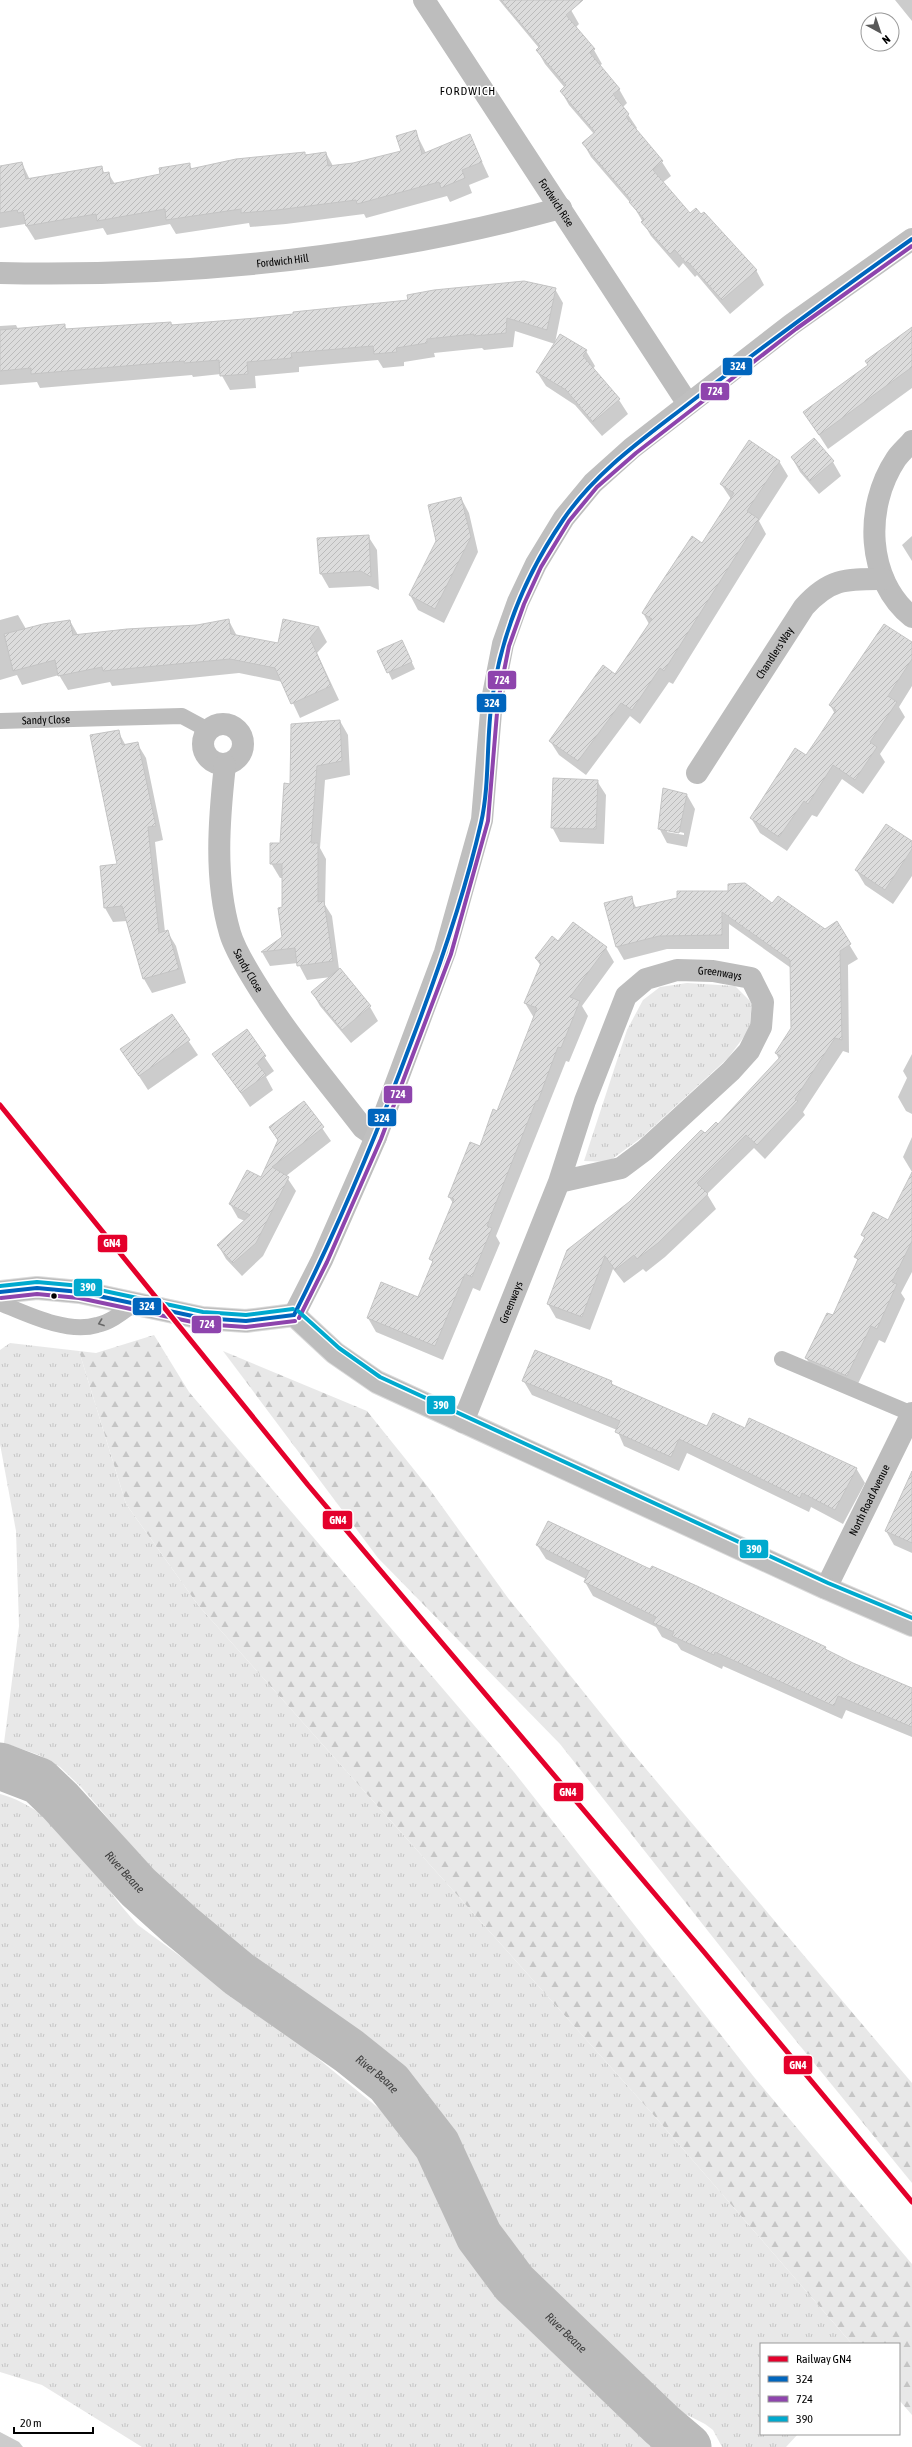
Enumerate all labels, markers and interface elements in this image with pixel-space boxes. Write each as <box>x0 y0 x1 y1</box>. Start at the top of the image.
north arrow <box>860 12 900 52</box>
text: N <box>880 33 893 46</box>
district label: FORDWICH <box>440 84 496 98</box>
street label: Fordwich Rise <box>536 176 576 229</box>
street label: Fordwich Hill <box>256 252 310 269</box>
line badge: 324 <box>722 357 753 376</box>
text: 324 <box>730 360 746 372</box>
line badge: 724 <box>700 382 730 401</box>
text: 724 <box>707 385 723 397</box>
street label: Chandlers Way <box>753 624 796 681</box>
line badge: 724 <box>487 670 517 690</box>
text: 724 <box>494 674 510 686</box>
line badge: 324 <box>476 693 507 713</box>
text: 324 <box>484 697 500 709</box>
street label: Sandy Close <box>22 713 70 726</box>
street label: Sandy Close <box>231 947 266 994</box>
street label: Greenways <box>698 965 743 982</box>
line badge: 724 <box>383 1085 413 1104</box>
text: 724 <box>390 1088 406 1100</box>
line badge: 324 <box>367 1108 397 1127</box>
text: 324 <box>374 1112 390 1124</box>
line badge: GN4 <box>97 1234 128 1253</box>
text: GN4 <box>103 1237 121 1249</box>
line badge: 390 <box>73 1278 103 1297</box>
street label: Greenways <box>497 1279 525 1325</box>
text: 390 <box>80 1281 96 1293</box>
unlabelled marker <box>49 1291 59 1301</box>
line badge: 324 <box>132 1297 162 1316</box>
text: 324 <box>139 1300 155 1312</box>
line badge: 724 <box>191 1315 222 1334</box>
text: 724 <box>199 1318 215 1330</box>
one-way arrow <box>97 1319 104 1327</box>
line badge: 390 <box>426 1395 456 1415</box>
text: 390 <box>433 1399 449 1411</box>
street label: North Road Avenue <box>847 1462 892 1538</box>
line badge: GN4 <box>322 1510 353 1530</box>
text: GN4 <box>329 1514 347 1526</box>
line badge: 390 <box>739 1539 769 1559</box>
text: 390 <box>746 1543 762 1555</box>
line badge: GN4 <box>553 1782 584 1802</box>
text: GN4 <box>559 1786 577 1798</box>
water label: River Beane <box>102 1848 148 1897</box>
water label: River Beane <box>353 2052 402 2097</box>
line badge: GN4 <box>783 2055 813 2075</box>
text: GN4 <box>789 2059 807 2071</box>
water label: River Beane <box>542 2310 590 2356</box>
legend <box>760 2343 900 2435</box>
text: Railway GN4 <box>796 2352 852 2366</box>
text: 324 <box>796 2372 813 2386</box>
text: 724 <box>796 2392 813 2406</box>
scale bar <box>14 2409 93 2435</box>
text: 390 <box>796 2412 813 2426</box>
text: 20 m <box>20 2416 42 2430</box>

